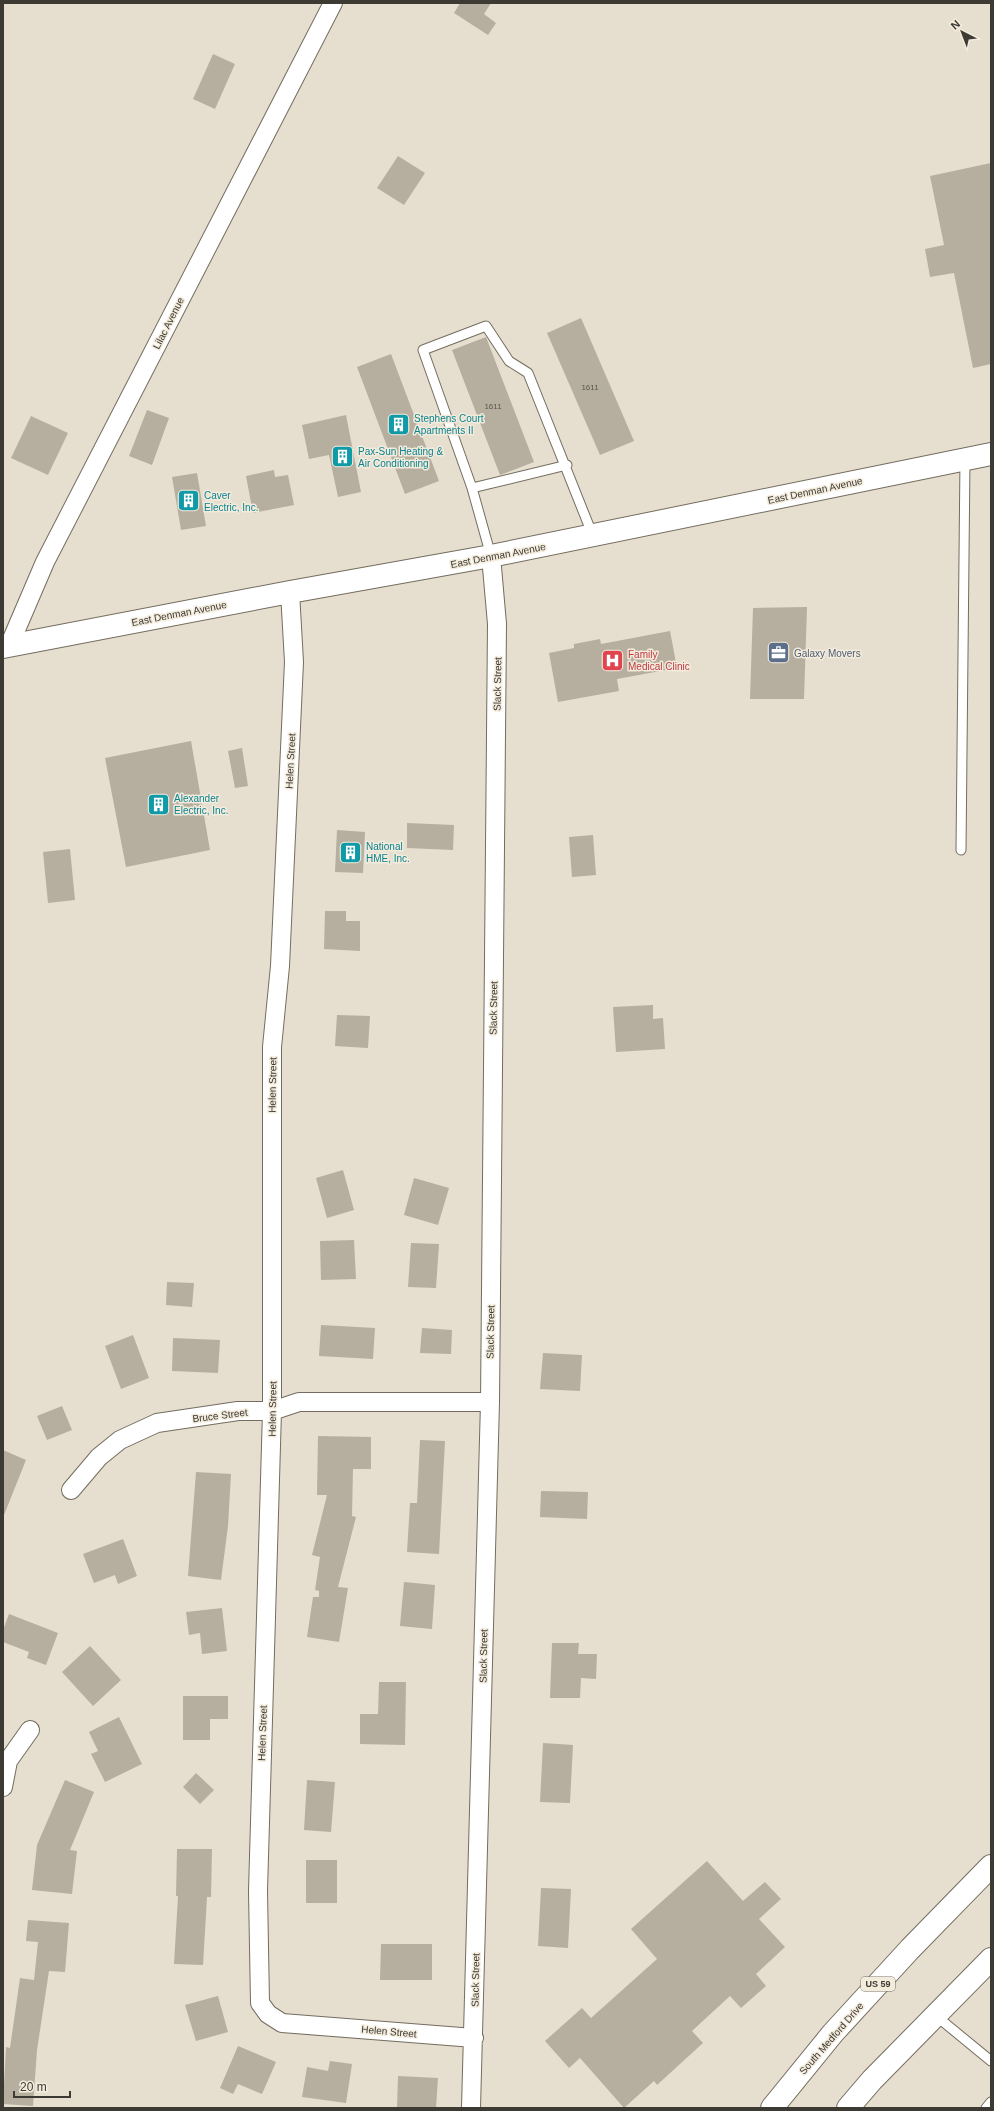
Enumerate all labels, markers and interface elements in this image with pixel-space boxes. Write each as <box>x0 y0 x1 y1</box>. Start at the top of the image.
north arrow <box>942 12 982 52</box>
text: N <box>948 17 962 32</box>
street label: Lilac Avenue <box>151 295 186 351</box>
house number: 1611 <box>581 383 599 392</box>
house number: 1611 <box>484 402 502 411</box>
building icon: Stephens Court Apartments II <box>385 411 411 437</box>
place label: Stephens Court Apartments II <box>414 413 484 436</box>
building icon: Pax-Sun Heating & Air Conditioning <box>329 444 355 470</box>
place label: Pax-Sun Heating & Air Conditioning <box>358 446 443 469</box>
street label: East Denman Avenue <box>767 475 864 506</box>
building icon: Caver Electric, Inc. <box>176 488 202 514</box>
place label: Caver Electric, Inc. <box>204 490 258 513</box>
street label: East Denman Avenue <box>450 541 547 570</box>
street label: East Denman Avenue <box>131 599 228 628</box>
office icon: Galaxy Movers <box>766 640 792 666</box>
hospital icon: Family Medical Clinic <box>600 647 626 673</box>
place label: Galaxy Movers <box>794 648 861 659</box>
place label: Family Medical Clinic <box>628 649 690 672</box>
street label: Slack Street <box>492 657 503 711</box>
street label: Helen Street <box>284 733 297 789</box>
building icon: Alexander Electric, Inc. <box>145 791 171 817</box>
place label: Alexander Electric, Inc. <box>174 793 228 816</box>
building icon: National HME, Inc. <box>337 839 363 865</box>
place label: National HME, Inc. <box>366 841 410 864</box>
street label: Slack Street <box>488 981 499 1035</box>
street label: Helen Street <box>267 1057 278 1113</box>
street label: Slack Street <box>485 1305 496 1359</box>
street label: Helen Street <box>267 1381 278 1437</box>
street label: Bruce Street <box>192 1407 249 1424</box>
street label: Slack Street <box>478 1629 489 1683</box>
street label: Helen Street <box>256 1705 269 1761</box>
street label: Slack Street <box>470 1953 481 2007</box>
road number: US 59 <box>861 1977 895 1991</box>
street label: South Medford Drive <box>797 2000 866 2077</box>
street label: Helen Street <box>361 2024 417 2039</box>
scale bar <box>14 2073 70 2099</box>
text: 20 m <box>20 2080 47 2094</box>

